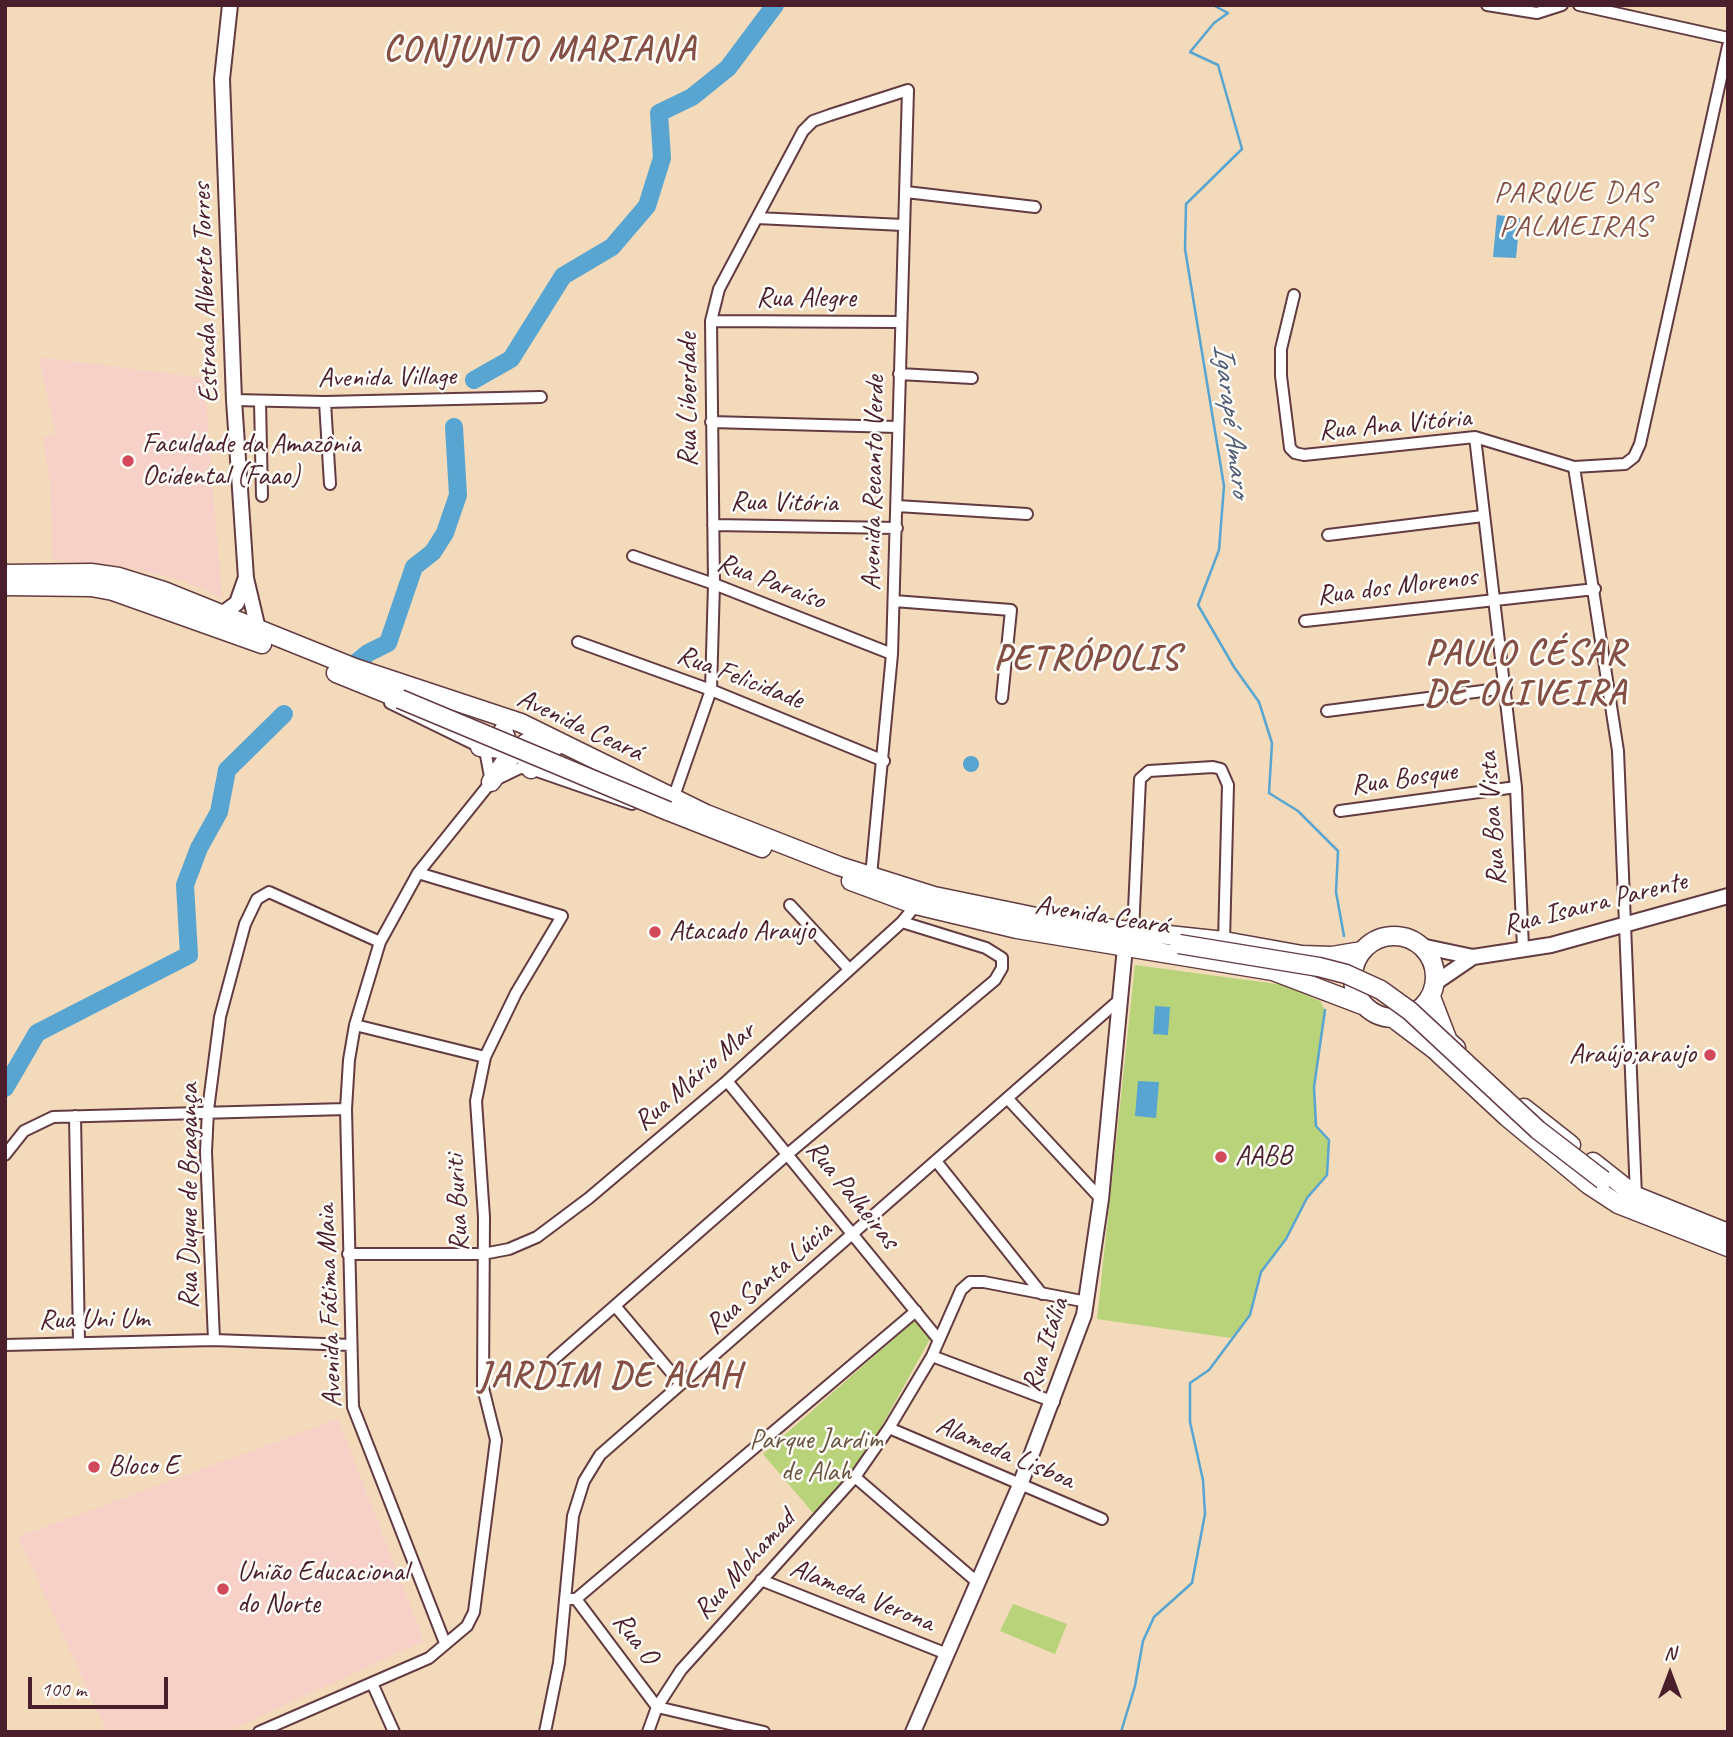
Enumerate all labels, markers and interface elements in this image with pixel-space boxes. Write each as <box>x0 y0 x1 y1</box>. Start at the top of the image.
district label: CONJUNTO MARIANA <box>389 30 691 72</box>
district label: PARQUE DAS PALMEIRAS <box>1495 175 1655 246</box>
street label: Estrada Alberto Torres <box>185 182 227 404</box>
street label: Rua Alegre <box>756 282 856 316</box>
street label: Rua Liberdade <box>672 333 706 467</box>
water label: Igarapé Amaro <box>1204 342 1258 498</box>
street label: Avenida Village <box>318 360 456 396</box>
street label: Avenida Recanto Verde <box>855 375 893 591</box>
street label: Rua Ana Vitória <box>1317 402 1473 448</box>
place label: Faculdade da Amazônia Ocidental (Faao) <box>142 428 360 494</box>
marker: Faculdade da Amazônia Ocidental (Faao) <box>120 453 136 469</box>
street label: Rua Vitória <box>730 485 838 521</box>
street label: Rua Paraíso <box>712 546 830 618</box>
street label: Rua dos Morenos <box>1315 561 1479 613</box>
district label: PAULO CÉSAR DE OLIVEIRA <box>1426 634 1626 716</box>
street label: Rua Felicidade <box>672 639 808 717</box>
district label: PETRÓPOLIS <box>995 639 1179 681</box>
street label: Avenida Ceará <box>512 682 648 770</box>
street label: Rua Boa Vista <box>1472 751 1514 887</box>
street label: Rua Bosque <box>1349 755 1459 803</box>
street label: Rua Isaura Parente <box>1500 865 1690 943</box>
street label: Avenida Ceará <box>1033 889 1171 943</box>
place label: Atacado Araujo <box>669 915 815 949</box>
marker: Atacado Araujo <box>647 924 663 940</box>
street label: Rua Mário Mar <box>628 1015 762 1139</box>
place label: Araújo;araujo <box>1569 1038 1696 1072</box>
marker: Araújo;araujo <box>1702 1047 1718 1063</box>
street label: Rua Duque de Bragança <box>173 1083 207 1309</box>
street label: Rua Palheiras <box>798 1134 906 1256</box>
place label: AABB <box>1235 1140 1292 1174</box>
marker: AABB <box>1213 1149 1229 1165</box>
street label: Rua Buriti <box>439 1154 477 1252</box>
street label: Avenida Fátima Maia <box>310 1204 350 1408</box>
street label: Rua Santa Lúcia <box>699 1214 839 1342</box>
street label: Rua Itália <box>1015 1294 1077 1396</box>
street label: Rua Uni Um <box>38 1302 150 1338</box>
district label: JARDIM DE ALAH <box>481 1356 739 1398</box>
street label: Alameda Lisboa <box>931 1409 1079 1497</box>
park label: Parque Jardim de Alah <box>749 1424 883 1490</box>
place label: Bloco E <box>108 1450 179 1484</box>
marker: Bloco E <box>86 1459 102 1475</box>
street label: Rua Mohamad <box>687 1503 803 1627</box>
street label: Alameda Verona <box>785 1552 939 1640</box>
place label: União Educacional do Norte <box>237 1556 408 1622</box>
marker: União Educacional do Norte <box>215 1581 231 1597</box>
street label: Rua O <box>605 1606 665 1672</box>
north arrow <box>1635 1639 1705 1709</box>
text: N <box>1664 1641 1676 1665</box>
scale bar <box>32 1664 172 1708</box>
text: 100 m <box>41 1676 86 1702</box>

